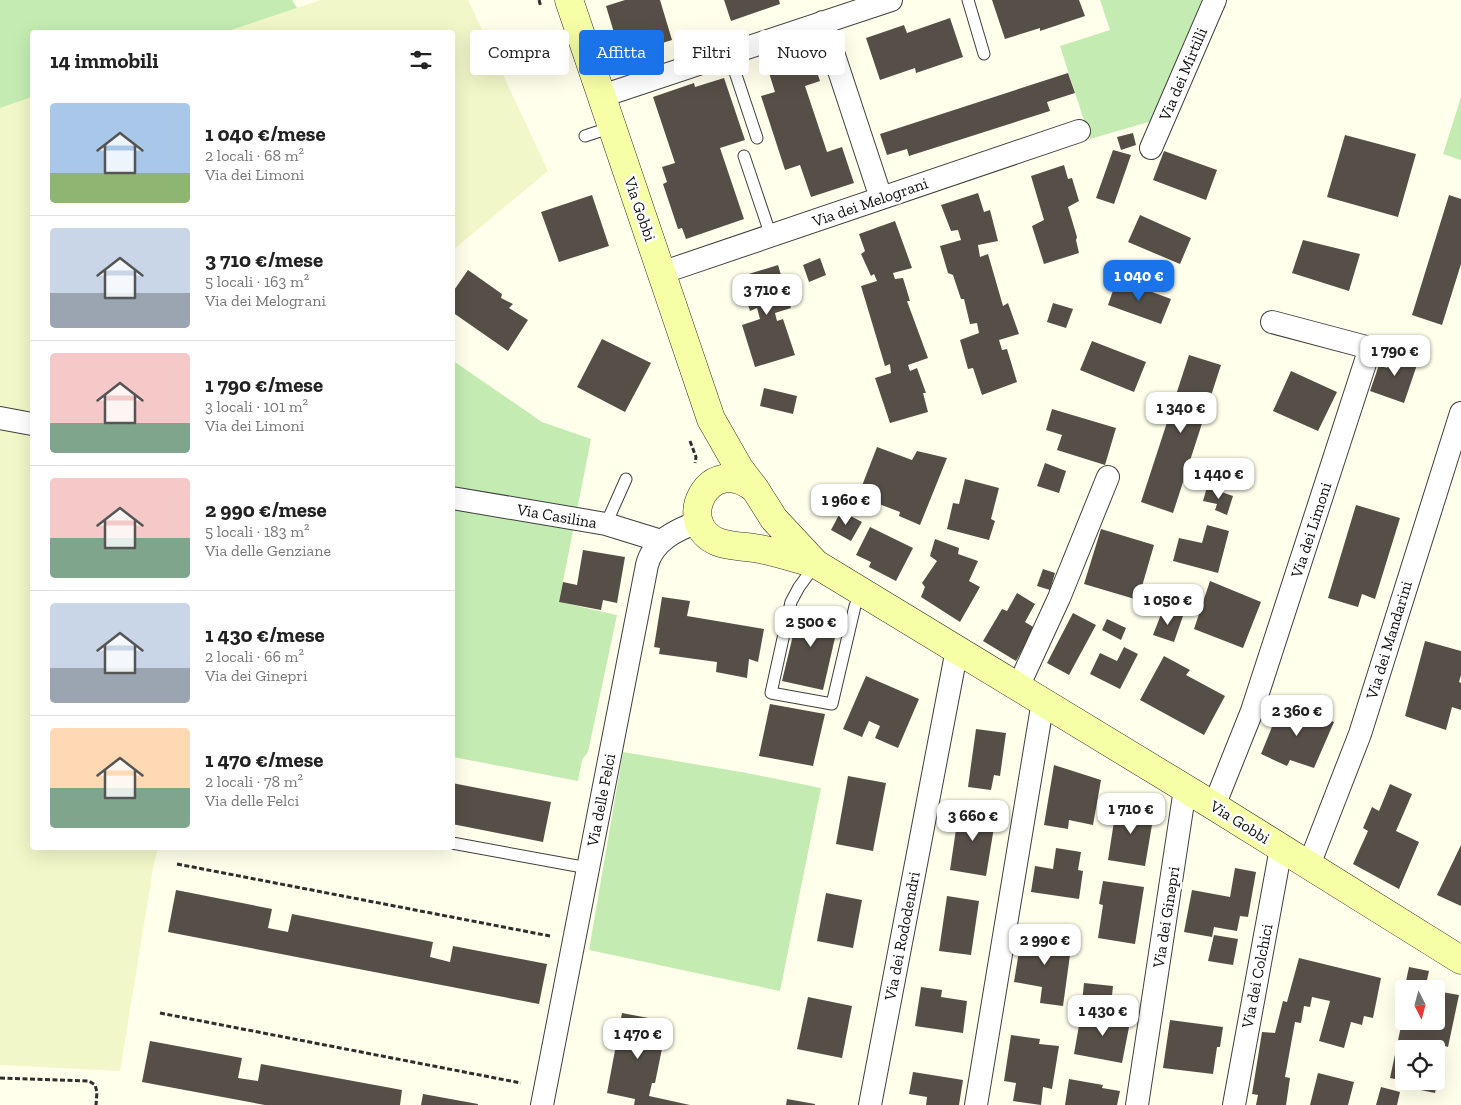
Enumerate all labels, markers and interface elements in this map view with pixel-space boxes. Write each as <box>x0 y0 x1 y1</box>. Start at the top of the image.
street label: Via dei Mirtilli <box>1155 24 1211 124</box>
chip: Compra <box>470 30 569 75</box>
chip: Affitta <box>579 30 664 75</box>
chip: Filtri <box>674 30 749 75</box>
chip: Nuovo <box>759 30 845 75</box>
icon: filters <box>407 46 435 74</box>
text: 14 immobili <box>50 48 159 73</box>
text: 1 040 €/mese <box>205 121 326 146</box>
icon: home <box>90 123 150 183</box>
text: 2 locali · 68 m² <box>205 146 304 165</box>
text: Via dei Limoni <box>205 165 304 184</box>
street label: Via Gobbi <box>620 173 660 244</box>
street label: Via dei Melograni <box>809 173 931 231</box>
text: 3 710 €/mese <box>205 247 323 272</box>
icon: home <box>90 248 150 308</box>
pin: 1 040 € <box>1093 260 1185 302</box>
text: 1 040 € <box>1114 266 1164 285</box>
text: 5 locali · 163 m² <box>205 272 309 291</box>
pin: 3 710 € <box>721 274 813 316</box>
text: 3 710 € <box>743 280 791 299</box>
text: Via dei Melograni <box>205 291 326 310</box>
pin: 1 790 € <box>1349 334 1441 377</box>
text: 1 790 € <box>1371 341 1419 360</box>
text: 1 790 €/mese <box>205 372 323 397</box>
icon: home <box>90 373 150 433</box>
pin: 1 340 € <box>1135 392 1227 434</box>
text: 3 locali · 101 m² <box>205 397 308 416</box>
text: 1 340 € <box>1157 398 1205 417</box>
text: Via dei Limoni <box>205 416 304 435</box>
pin: 1 440 € <box>1173 458 1265 500</box>
text: 1 440 € <box>1194 464 1244 483</box>
street label: Via dei Limoni <box>1286 479 1336 581</box>
pin: 1 960 € <box>800 484 892 526</box>
text: 1 960 € <box>822 490 870 509</box>
text: 2 990 €/mese <box>205 497 327 522</box>
icon: home <box>90 498 150 558</box>
street label: Via Casilina <box>514 499 599 532</box>
text: 5 locali · 183 m² <box>205 522 310 541</box>
text: Via delle Genziane <box>205 541 331 560</box>
street label: Via dei Mandarini <box>1362 578 1416 702</box>
pin: 1 050 € <box>1122 584 1214 626</box>
text: 1 050 € <box>1144 590 1192 609</box>
pin: 2 500 € <box>765 606 857 648</box>
text: 2 500 € <box>786 612 836 631</box>
text: 1 430 €/mese <box>205 622 325 647</box>
icon: home <box>90 623 150 683</box>
text: 2 locali · 66 m² <box>205 647 304 666</box>
text: Via dei Ginepri <box>205 666 308 685</box>
pin: 2 360 € <box>1251 694 1343 737</box>
text: 2 360 € <box>1272 701 1322 720</box>
text: 1 470 €/mese <box>205 747 323 772</box>
icon: home <box>90 748 150 808</box>
street label: Via delle Felci <box>583 751 619 849</box>
text: 2 locali · 78 m² <box>205 772 303 791</box>
text: Via delle Felci <box>205 791 299 810</box>
pin: 1 710 € <box>1085 792 1177 835</box>
street label: Via Gobbi <box>1206 796 1274 848</box>
text: 1 710 € <box>1108 799 1154 818</box>
pin: 3 660 € <box>927 800 1019 842</box>
text: 3 660 € <box>948 806 998 825</box>
street label: Via dei Ginepri <box>1148 864 1183 970</box>
street label: Via dei Rododendri <box>880 870 924 1003</box>
street label: Via dei Colchici <box>1237 922 1277 1031</box>
pin: 2 990 € <box>999 924 1091 966</box>
text: 2 990 € <box>1020 930 1070 949</box>
north arrow <box>1395 980 1445 1030</box>
map controls <box>1395 980 1445 1090</box>
pin: 1 430 € <box>1057 994 1149 1037</box>
text: 1 430 € <box>1079 1001 1127 1020</box>
pin: 1 470 € <box>592 1018 684 1060</box>
text: 1 470 € <box>614 1024 662 1043</box>
button: locate <box>1395 1040 1445 1090</box>

